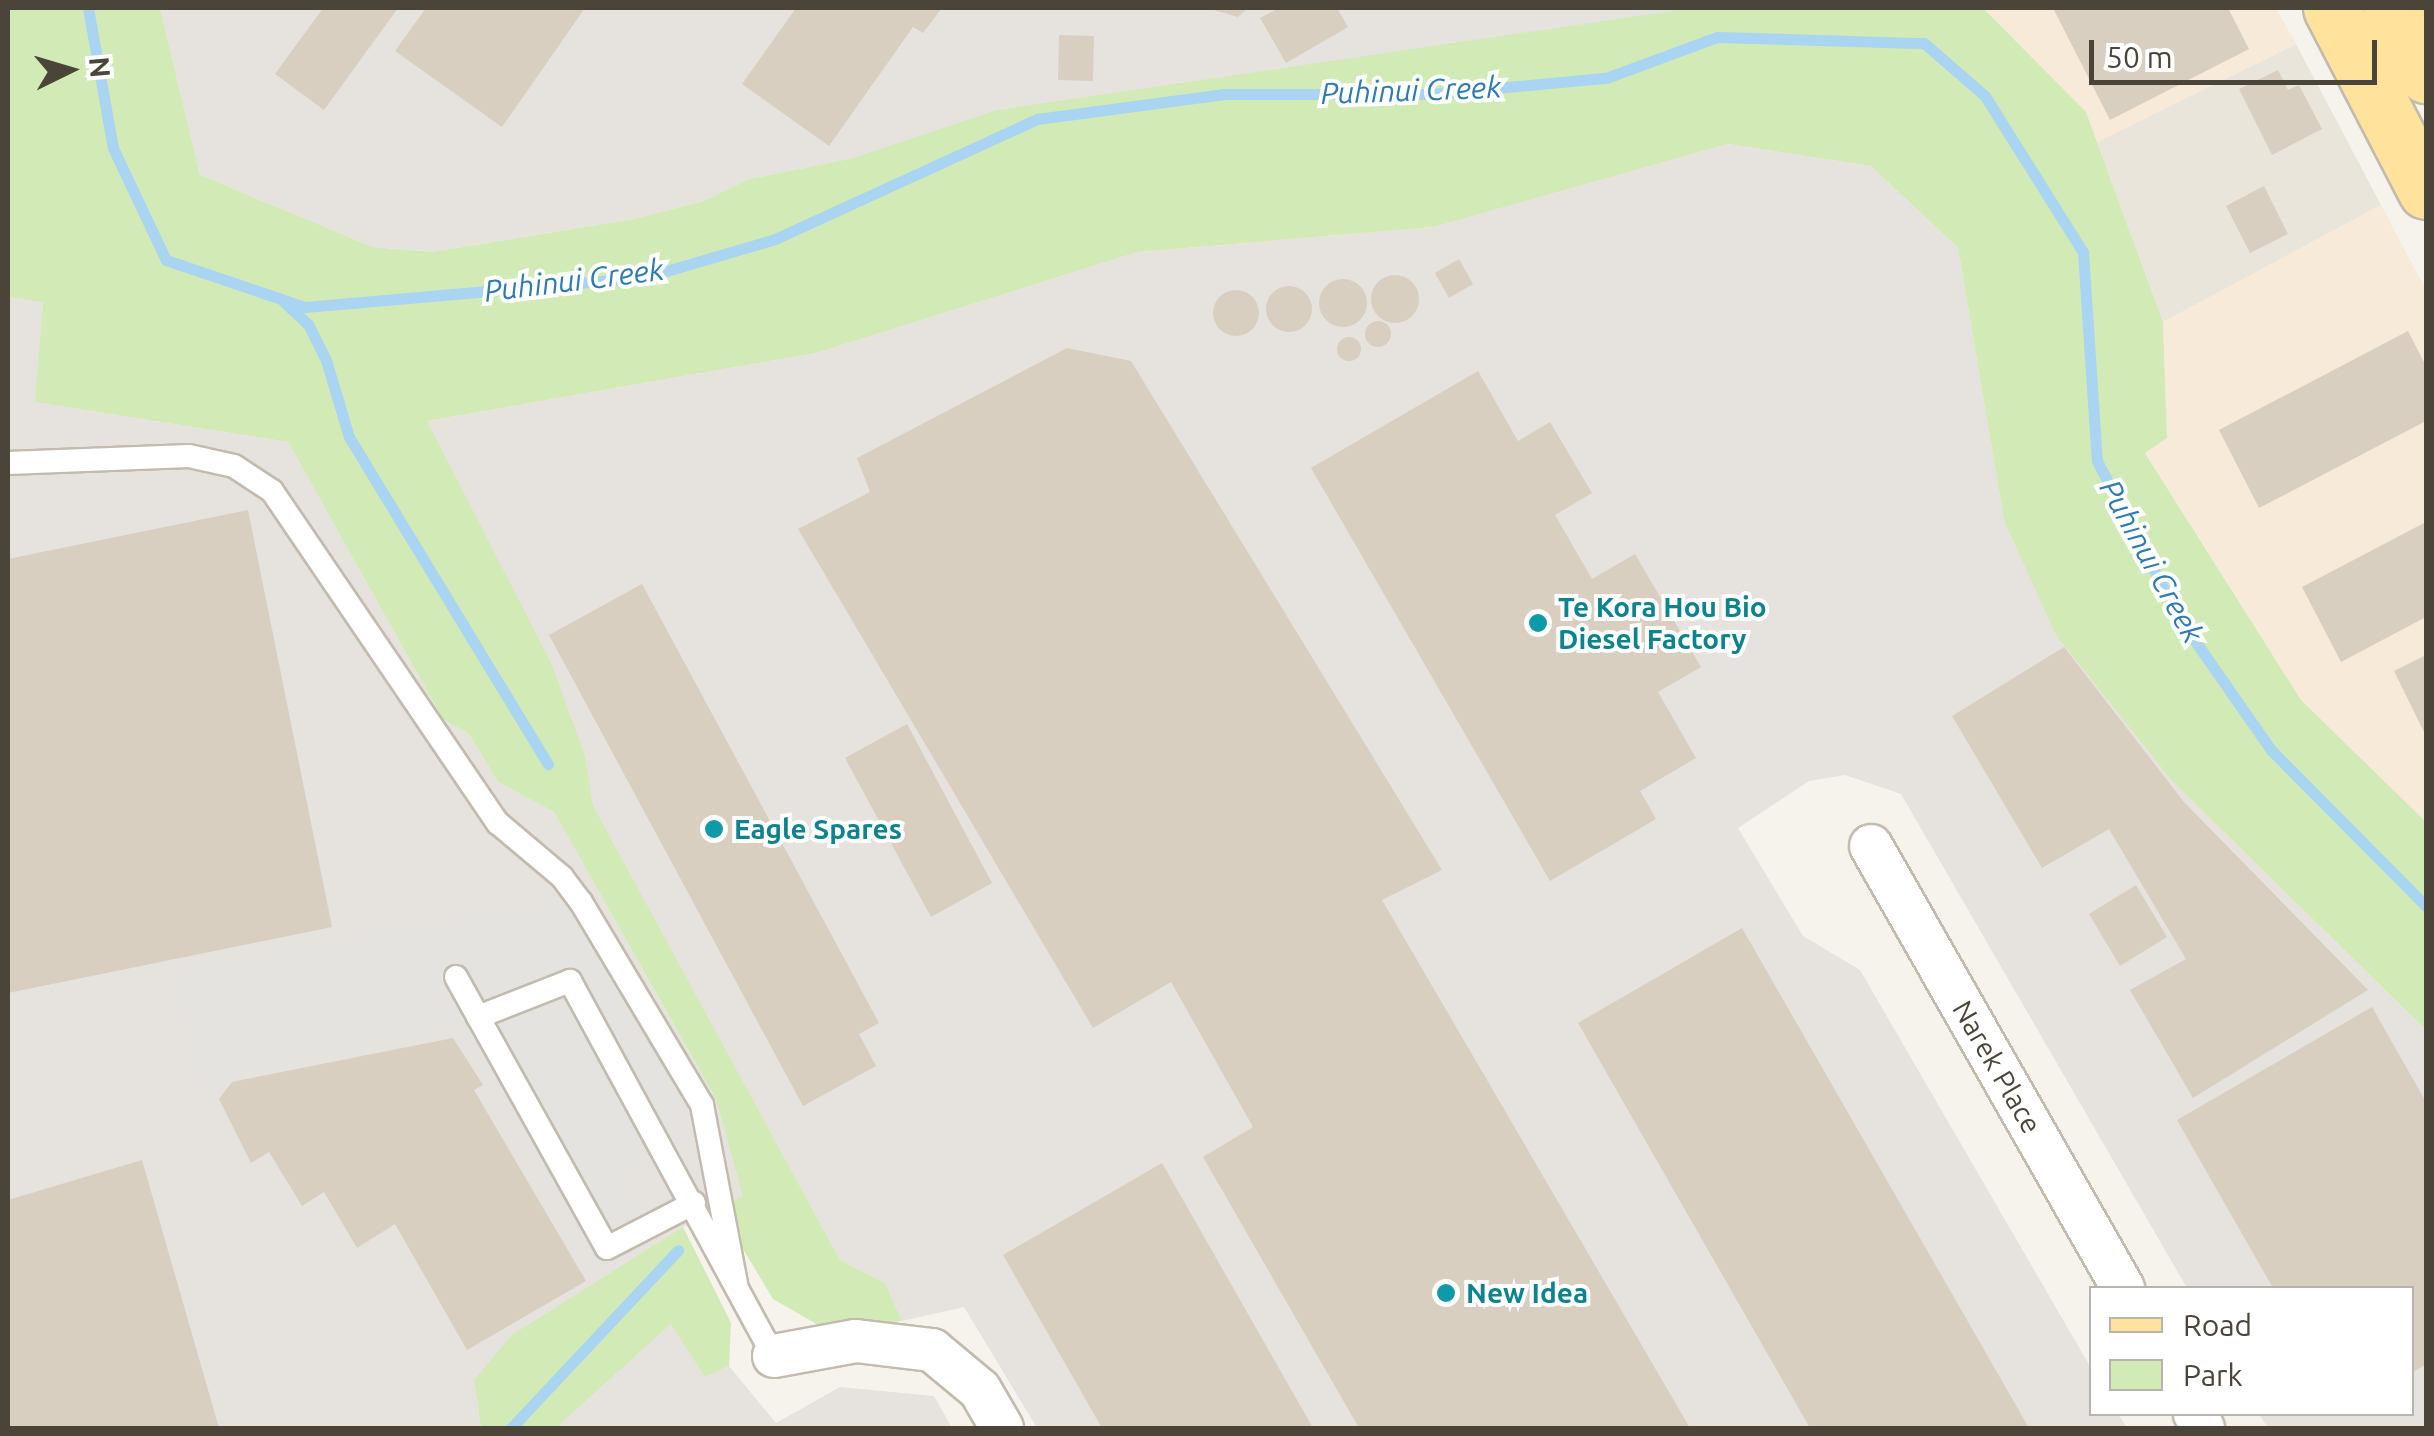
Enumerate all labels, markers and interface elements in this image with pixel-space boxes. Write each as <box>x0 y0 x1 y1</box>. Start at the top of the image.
north arrow <box>20 20 120 120</box>
scale bar <box>2094 20 2382 82</box>
text: 50 m <box>2106 40 2173 74</box>
text: N <box>84 56 117 79</box>
water label: Puhinui Creek <box>1320 69 1502 111</box>
water label: Puhinui Creek <box>482 251 666 309</box>
water label: Puhinui Creek <box>2092 473 2212 649</box>
place label: Te Kora Hou Bio Diesel Factory <box>1558 590 1767 656</box>
marker: Te Kora Hou Bio Diesel Factory <box>1527 612 1549 634</box>
place label: Eagle Spares <box>734 812 902 846</box>
marker: Eagle Spares <box>703 818 725 840</box>
street label: Narek Place <box>1945 995 2049 1139</box>
place label: New Idea <box>1466 1276 1588 1310</box>
marker: New Idea <box>1435 1282 1457 1304</box>
legend <box>2089 1286 2414 1416</box>
text: Road <box>2183 1308 2252 1342</box>
text: Park <box>2183 1358 2243 1392</box>

